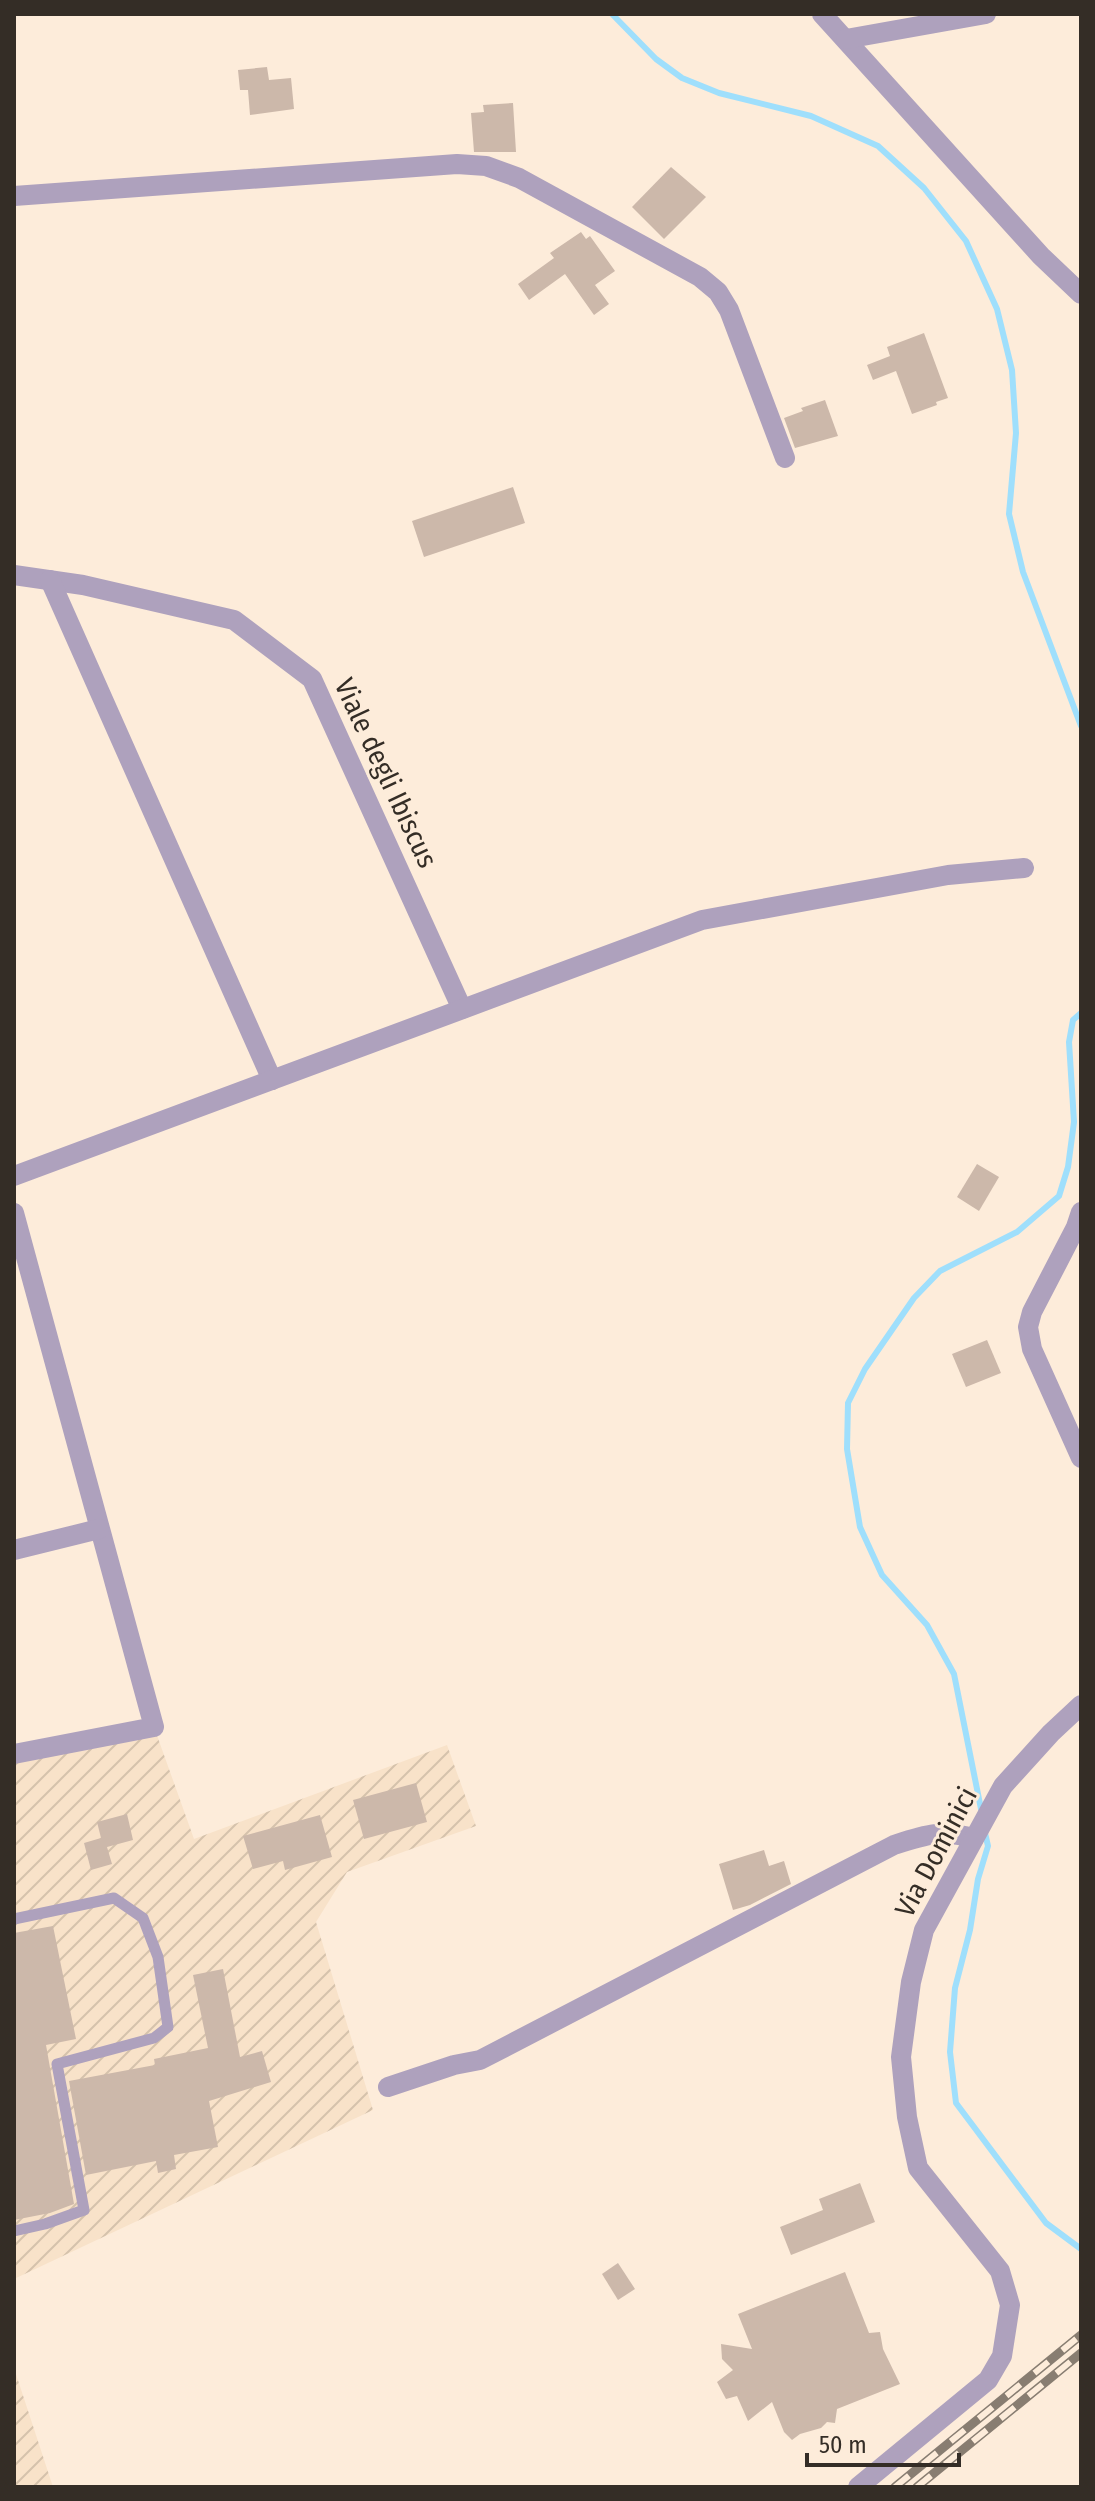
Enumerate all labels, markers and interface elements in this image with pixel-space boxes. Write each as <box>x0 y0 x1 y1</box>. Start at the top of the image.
street label: Viale degli Ibiscus <box>328 673 444 873</box>
street label: Via Dominici <box>888 1782 984 1922</box>
scale bar <box>807 2417 959 2467</box>
text: 50 m <box>819 2431 867 2459</box>

